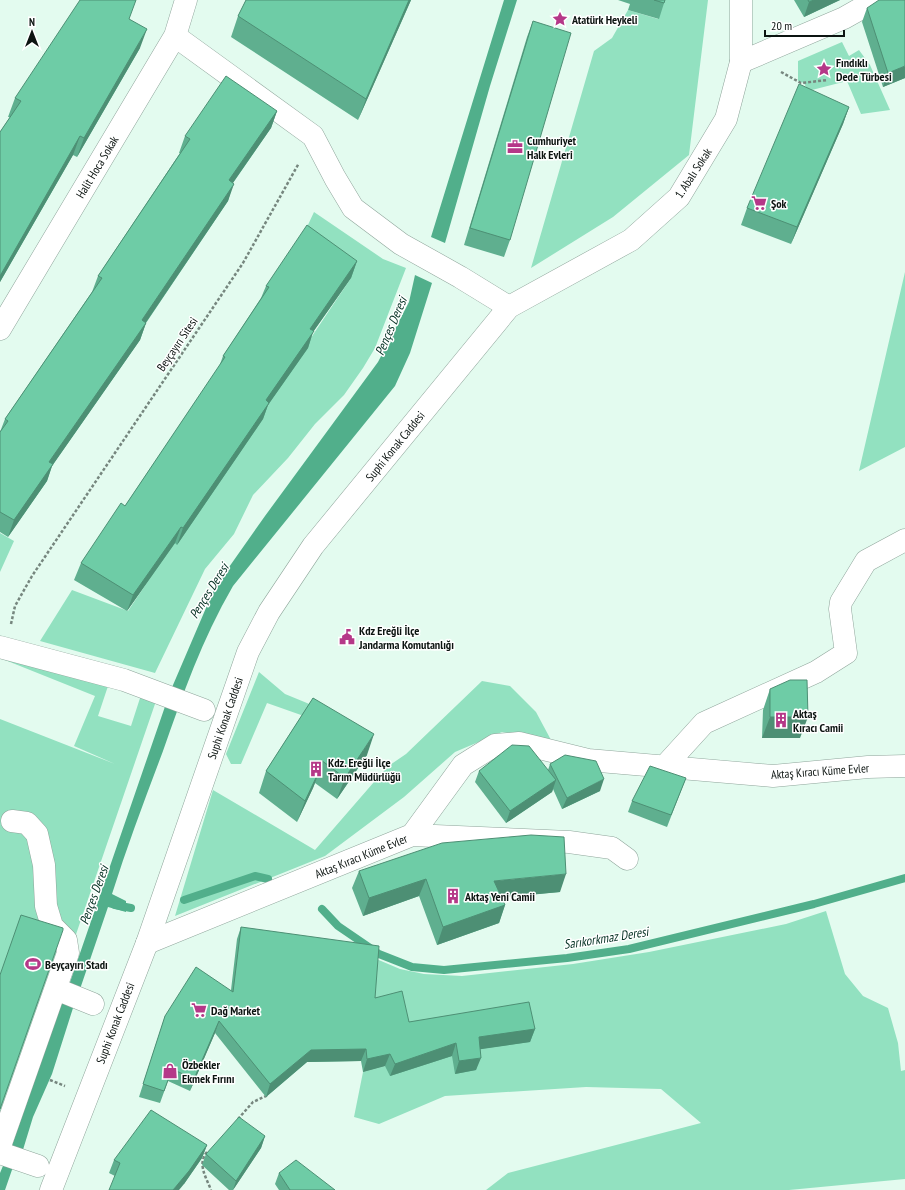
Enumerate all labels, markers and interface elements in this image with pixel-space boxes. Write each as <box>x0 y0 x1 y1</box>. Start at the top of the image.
place icon: Atatürk Heykeli <box>551 10 569 28</box>
north arrow <box>12 12 52 52</box>
place label: Atatürk Heykeli <box>571 12 638 27</box>
scale bar <box>765 12 844 38</box>
text: N <box>29 15 35 29</box>
text: 20 m <box>771 18 792 33</box>
place label: Fındıklı Dede Türbesi <box>836 55 892 84</box>
place icon: Fındıklı Dede Türbesi <box>815 60 833 78</box>
street label: Halit Hoca Sokak <box>73 133 122 201</box>
place label: Cumhuriyet Halk Evleri <box>527 133 577 162</box>
office icon: Cumhuriyet Halk Evleri <box>506 138 524 156</box>
street label: 1. Abalı Sokak <box>671 145 715 201</box>
supermarket icon: Şok <box>750 194 768 212</box>
place label: Şok <box>771 196 787 211</box>
water label: Pençes Deresi <box>371 292 412 358</box>
street label: Beyçayırı Sitesi <box>153 314 201 374</box>
street label: Suphi Konak Caddesi <box>362 408 428 484</box>
water label: Pençes Deresi <box>185 558 234 622</box>
place label: Kdz Ereğli İlçe Jandarma Komutanlığı <box>358 623 454 652</box>
public building icon: Kdz Ereğli İlçe Jandarma Komutanlığı <box>338 628 356 646</box>
street label: Suphi Konak Caddesi <box>204 675 246 761</box>
place label: Aktaş Kıracı Camii <box>792 706 844 735</box>
building icon: Aktaş Kıracı Camii <box>772 711 790 729</box>
place label: Kdz. Ereğli İlçe Tarım Müdürlüğü <box>328 755 401 784</box>
building icon: Kdz. Ereğli İlçe Tarım Müdürlüğü <box>307 760 325 778</box>
street label: Aktaş Kıracı Küme Evler <box>770 760 870 782</box>
street label: Aktaş Kıracı Küme Evler <box>313 830 410 881</box>
water label: Pençes Deresi <box>75 861 113 927</box>
building icon: Aktaş Yeni Camii <box>444 887 462 905</box>
place label: Aktaş Yeni Camii <box>464 889 535 904</box>
water label: Sarıkorkmaz Deresi <box>562 923 652 953</box>
sports icon: Beyçayırı Stadı <box>24 955 42 973</box>
place label: Beyçayırı Stadı <box>45 957 108 972</box>
street label: Suphi Konak Caddesi <box>93 980 137 1066</box>
supermarket icon: Dağ Market <box>190 1001 208 1019</box>
place label: Dağ Market <box>211 1003 261 1018</box>
place label: Özbekler Ekmek Fırını <box>182 1057 235 1086</box>
shop icon: Özbekler Ekmek Fırını <box>161 1062 179 1080</box>

